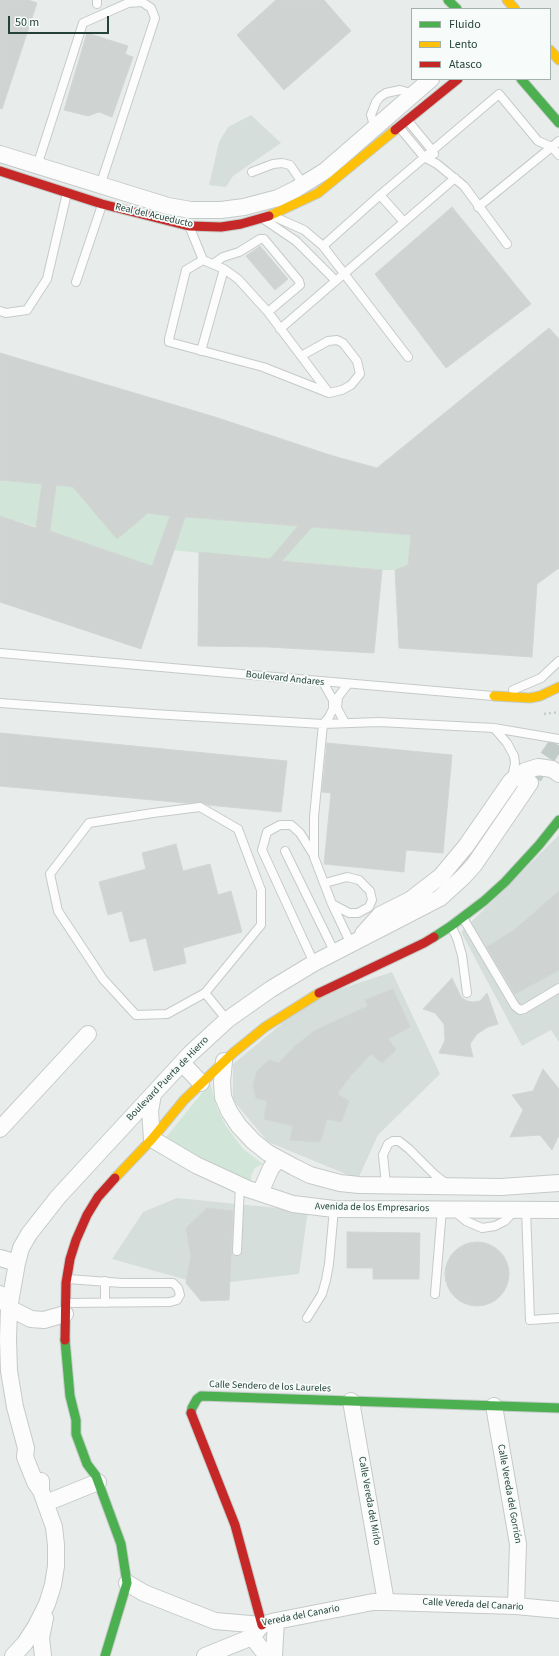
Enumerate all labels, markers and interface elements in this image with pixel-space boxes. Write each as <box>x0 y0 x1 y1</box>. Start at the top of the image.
scale bar <box>10 8 111 34</box>
legend <box>411 8 551 80</box>
text: 50 m <box>15 14 39 31</box>
text: Fluido <box>449 16 481 33</box>
text: Lento <box>449 36 478 53</box>
text: Atasco <box>449 56 482 73</box>
street label: Real del Acueducto <box>114 201 194 231</box>
street label: Boulevard Andares <box>245 669 325 689</box>
street label: Boulevard Puerta de Hierro <box>124 1034 212 1124</box>
street label: Avenida de los Empresarios <box>315 1201 429 1215</box>
street label: Calle Sendero de los Laureles <box>209 1379 331 1395</box>
street label: Calle Vereda del Gorrión <box>494 1443 524 1545</box>
street label: Calle Vereda del Mirlo <box>355 1456 383 1546</box>
street label: Calle Vereda del Canario <box>422 1596 524 1614</box>
street label: Vereda del Canario <box>261 1603 341 1629</box>

